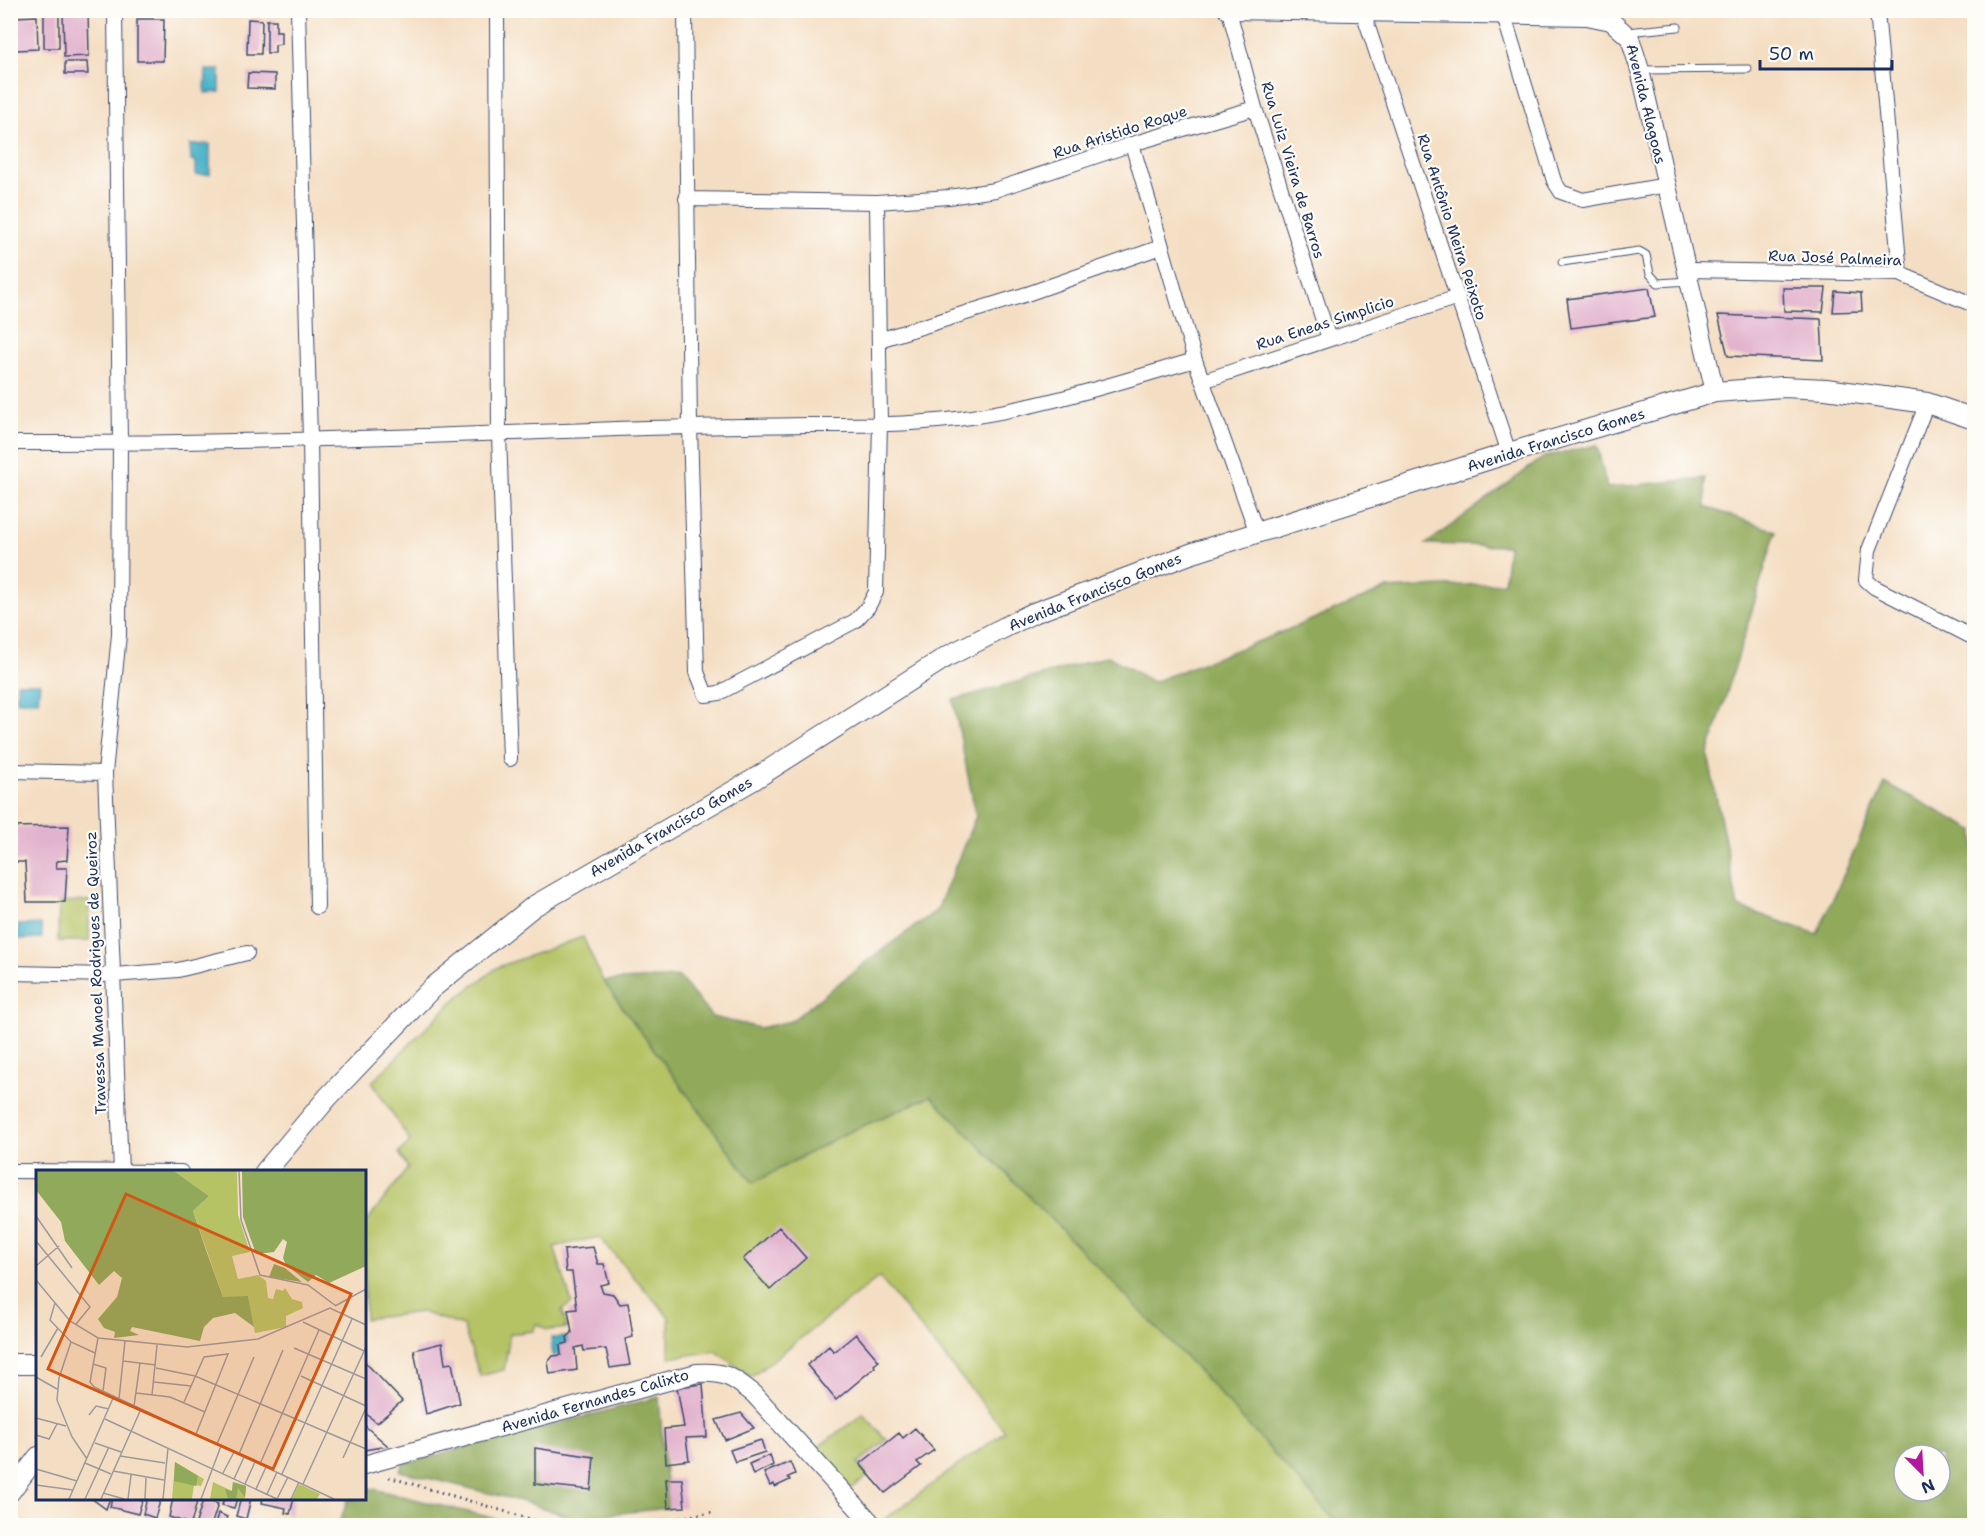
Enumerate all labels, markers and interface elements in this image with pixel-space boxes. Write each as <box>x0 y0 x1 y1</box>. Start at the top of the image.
scale bar <box>1760 33 1892 71</box>
street label: Avenida Alagoas <box>1621 42 1671 166</box>
text: 50 m <box>1769 42 1814 66</box>
street label: Rua Luiz Vieira de Barros <box>1257 79 1329 261</box>
street label: Rua Aristido Roque <box>1050 101 1190 163</box>
street label: Rua Antônio Meira Peixoto <box>1412 131 1492 323</box>
street label: Rua José Palmeira <box>1768 246 1903 270</box>
street label: Rua Eneas Simplicio <box>1254 291 1396 355</box>
street label: Avenida Francisco Gomes <box>1465 403 1647 477</box>
street label: Avenida Francisco Gomes <box>1006 548 1184 636</box>
street label: Avenida Francisco Gomes <box>586 772 756 882</box>
street label: Travessa Manoel Rodrigues de Queiroz <box>81 831 111 1115</box>
inset map <box>36 1170 366 1500</box>
street label: Avenida Fernandes Calixto <box>499 1365 691 1437</box>
north arrow <box>1892 1443 1952 1503</box>
text: N <box>1918 1474 1938 1498</box>

